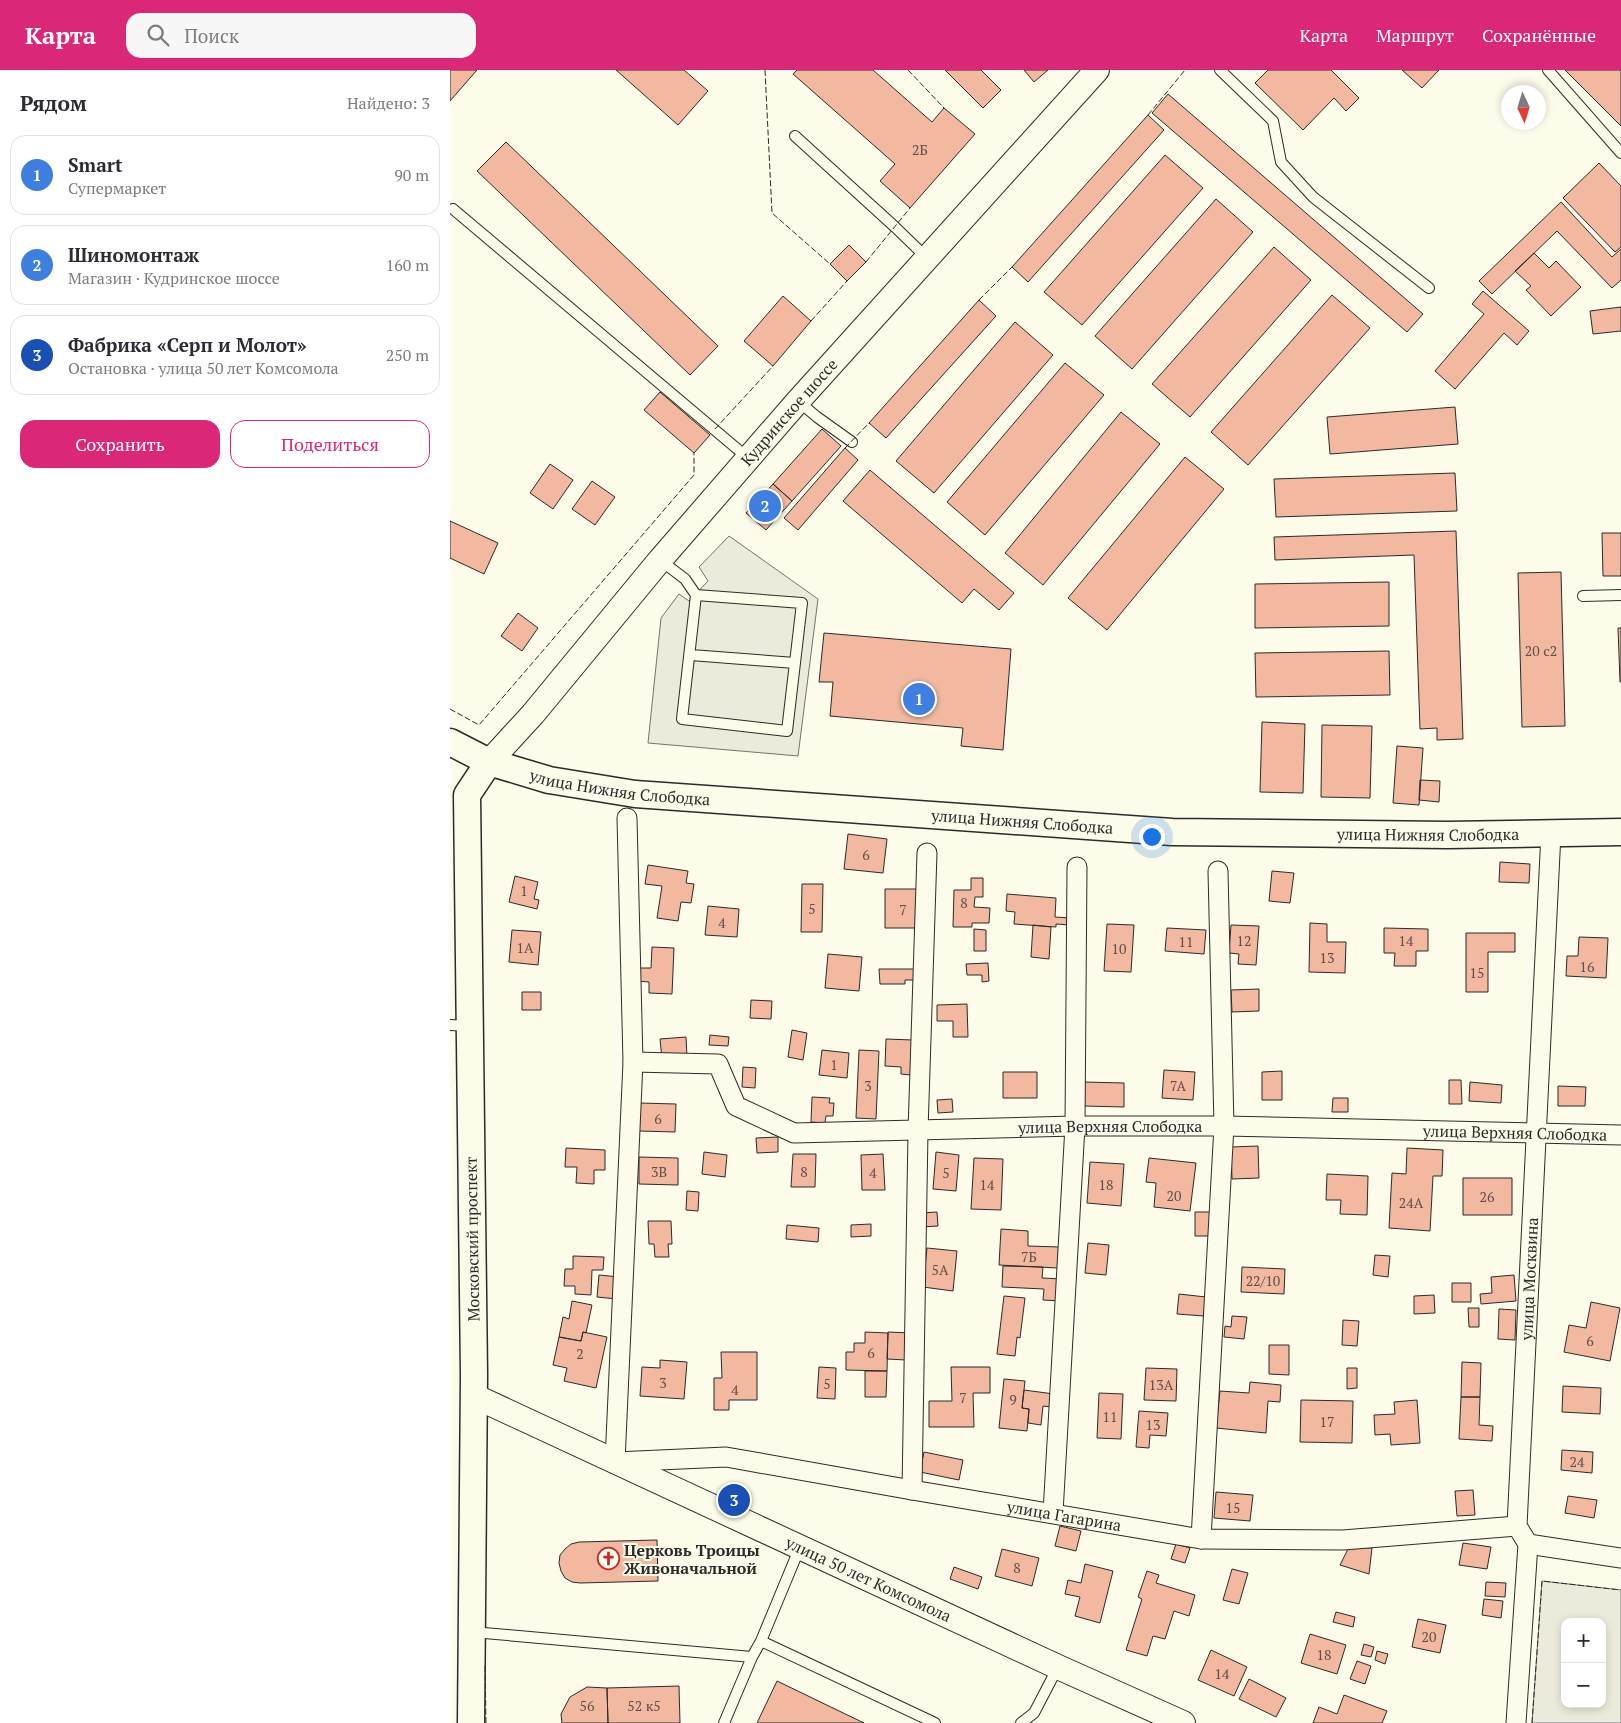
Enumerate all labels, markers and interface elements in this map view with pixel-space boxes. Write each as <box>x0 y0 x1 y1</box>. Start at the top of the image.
search box <box>126 13 476 58</box>
text: Карта <box>25 19 96 51</box>
icon: search <box>144 21 172 49</box>
text: Поиск <box>184 23 239 48</box>
text: Карта <box>1299 23 1348 47</box>
text: Маршрут <box>1376 23 1454 47</box>
text: Сохранённые <box>1482 23 1596 47</box>
north arrow <box>1501 85 1546 130</box>
text: Рядом <box>20 89 87 117</box>
text: Найдено: 3 <box>347 92 430 114</box>
house number: 2Б <box>912 140 928 159</box>
text: Smart <box>68 152 123 177</box>
text: 1 <box>32 164 42 186</box>
text: 90 m <box>394 164 429 186</box>
text: Супермаркет <box>68 177 166 199</box>
text: Шиномонтаж <box>68 242 199 267</box>
text: 2 <box>32 254 42 276</box>
text: 160 m <box>386 254 429 276</box>
text: Магазин · Кудринское шоссе <box>68 267 280 289</box>
text: Фабрика «Серп и Молот» <box>68 332 307 357</box>
text: 3 <box>32 344 42 366</box>
text: 250 m <box>386 344 429 366</box>
street label: Кудринское шоссе <box>736 354 842 470</box>
text: Остановка · улица 50 лет Комсомола <box>68 357 339 379</box>
button: Сохранить <box>20 420 220 468</box>
button: Поделиться <box>230 420 430 468</box>
pin: 2 <box>749 487 781 525</box>
house number: 20 с2 <box>1525 641 1557 660</box>
pin: 1 <box>903 680 935 718</box>
street label: улица Нижняя Слободка <box>526 764 711 810</box>
street label: улица Нижняя Слободка <box>930 804 1114 839</box>
street label: улица Нижняя Слободка <box>1336 823 1519 846</box>
your location <box>1139 824 1165 850</box>
house number: 6 <box>862 845 870 864</box>
house number: 1 <box>520 881 528 900</box>
house number: 8 <box>960 893 968 912</box>
house number: 5 <box>808 899 816 918</box>
house number: 7 <box>899 900 907 919</box>
house number: 4 <box>718 913 726 932</box>
house number: 12 <box>1237 931 1251 950</box>
house number: 14 <box>1399 931 1414 950</box>
house number: 11 <box>1179 932 1193 951</box>
house number: 1А <box>516 938 534 957</box>
house number: 10 <box>1112 939 1126 958</box>
house number: 13 <box>1320 948 1334 967</box>
house number: 16 <box>1580 957 1595 976</box>
house number: 15 <box>1470 963 1484 982</box>
house number: 1 <box>830 1055 838 1074</box>
house number: 3 <box>864 1076 872 1095</box>
house number: 7А <box>1170 1076 1186 1095</box>
house number: 6 <box>654 1109 662 1128</box>
street label: улица Верхняя Слободка <box>1017 1115 1202 1138</box>
street label: улица Верхняя Слободка <box>1422 1119 1608 1146</box>
street label: Московский проспект <box>460 1156 484 1322</box>
house number: 3В <box>651 1162 667 1181</box>
house number: 8 <box>800 1162 808 1181</box>
house number: 4 <box>869 1163 877 1182</box>
house number: 5 <box>942 1163 950 1182</box>
house number: 14 <box>980 1175 995 1194</box>
house number: 18 <box>1099 1175 1113 1194</box>
house number: 20 <box>1167 1186 1181 1205</box>
house number: 26 <box>1480 1187 1495 1206</box>
house number: 24А <box>1399 1193 1424 1212</box>
street label: улица Москвина <box>1515 1217 1543 1342</box>
house number: 7Б <box>1021 1247 1037 1266</box>
house number: 5А <box>931 1260 949 1279</box>
house number: 22/10 <box>1246 1271 1280 1290</box>
house number: 6 <box>1586 1331 1594 1350</box>
house number: 6 <box>867 1343 875 1362</box>
house number: 2 <box>576 1344 584 1363</box>
house number: 3 <box>659 1373 667 1392</box>
house number: 5 <box>823 1374 831 1393</box>
house number: 13А <box>1149 1375 1174 1394</box>
house number: 4 <box>731 1380 739 1399</box>
house number: 7 <box>959 1388 967 1407</box>
house number: 9 <box>1009 1390 1017 1409</box>
house number: 11 <box>1103 1407 1117 1426</box>
house number: 17 <box>1320 1412 1334 1431</box>
house number: 13 <box>1146 1415 1160 1434</box>
house number: 24 <box>1570 1452 1585 1471</box>
pin: 3 <box>718 1481 750 1519</box>
street label: улица Гагарина <box>1005 1495 1123 1536</box>
house number: 15 <box>1226 1498 1240 1517</box>
street label: улица 50 лет Комсомола <box>781 1531 955 1627</box>
place label: Церковь Троицы Живоначальной <box>624 1539 760 1579</box>
church icon: Церковь Троицы Живоначальной <box>596 1547 620 1571</box>
house number: 8 <box>1013 1558 1021 1577</box>
map controls <box>1561 1618 1606 1708</box>
button: + <box>1561 1618 1606 1663</box>
house number: 20 <box>1422 1627 1436 1646</box>
house number: 18 <box>1317 1645 1331 1664</box>
button: − <box>1561 1663 1606 1708</box>
house number: 14 <box>1215 1664 1230 1683</box>
house number: 56 <box>580 1696 595 1715</box>
house number: 52 к5 <box>627 1696 661 1715</box>

